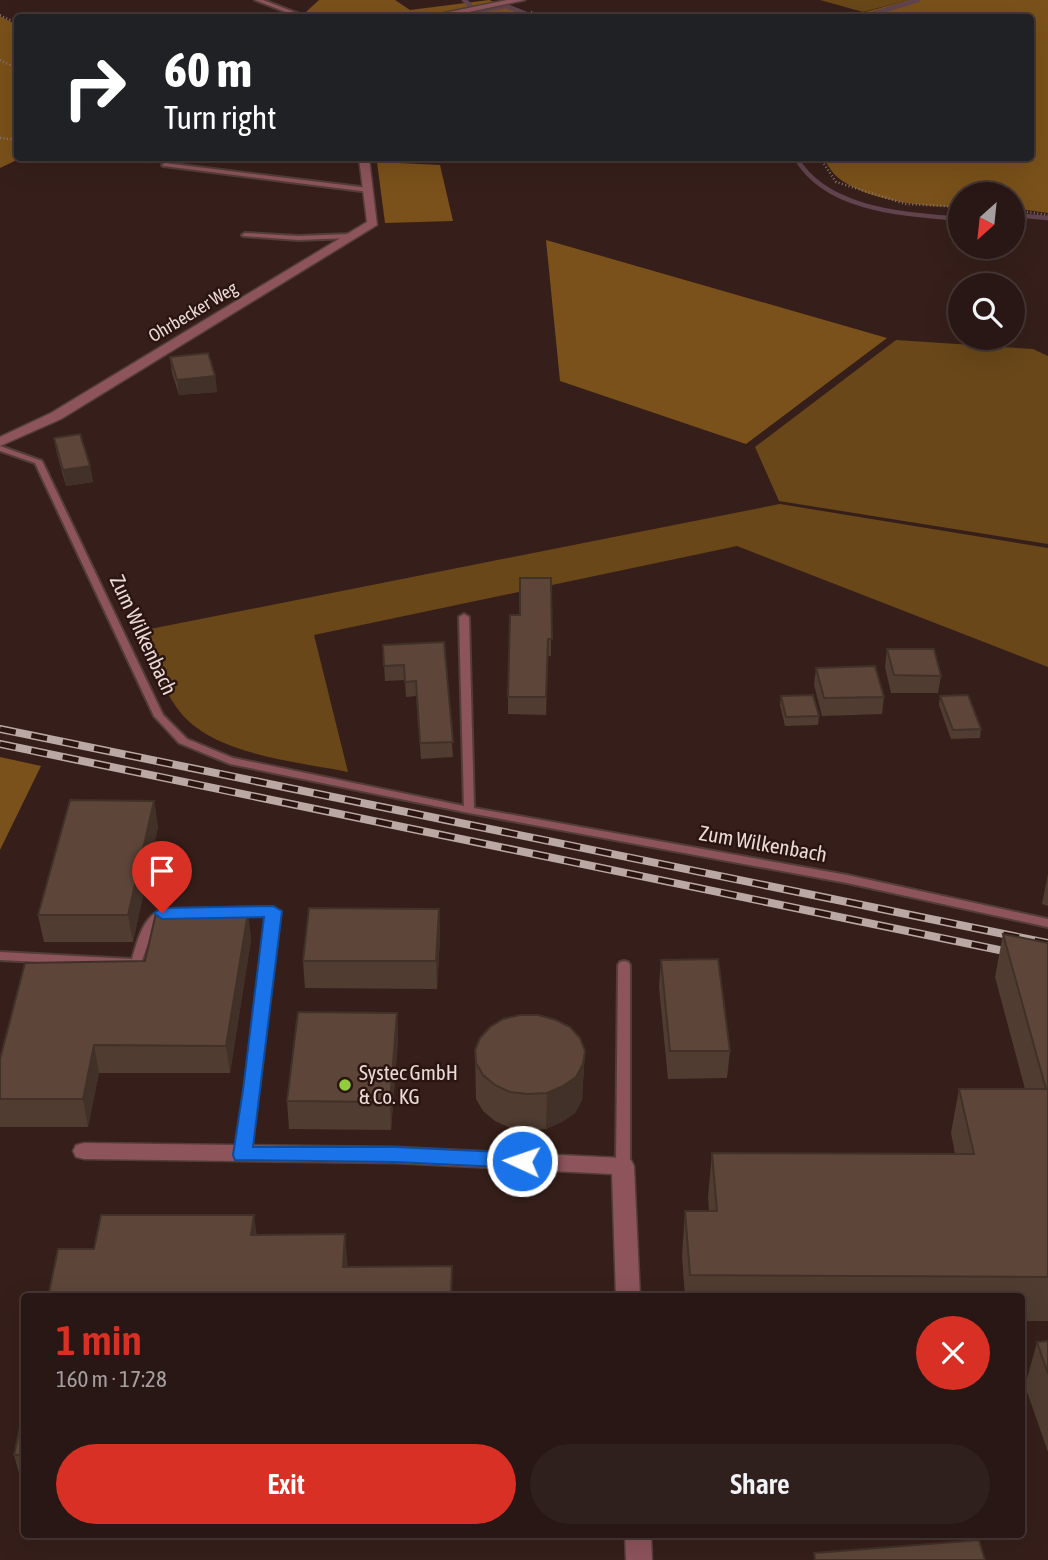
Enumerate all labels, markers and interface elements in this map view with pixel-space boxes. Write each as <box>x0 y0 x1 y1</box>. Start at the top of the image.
text: 60 m <box>164 41 252 97</box>
icon: right <box>49 42 140 133</box>
text: Turn right <box>164 99 277 136</box>
north arrow <box>948 182 1026 259</box>
map controls <box>948 182 1025 350</box>
button: search <box>948 273 1025 350</box>
street label: Ohrbecker Weg <box>145 277 241 346</box>
street label: Zum Wilkenbach <box>106 571 182 698</box>
street label: Zum Wilkenbach <box>697 820 829 866</box>
pin <box>132 841 192 913</box>
icon: arrive <box>143 852 181 890</box>
place label: Systec GmbH & Co. KG <box>359 1060 458 1108</box>
marker: Systec GmbH & Co. KG <box>337 1077 353 1093</box>
position arrow <box>485 1124 559 1198</box>
text: 1 min <box>56 1316 142 1364</box>
button: close <box>916 1316 990 1390</box>
text: 160 m · 17:28 <box>56 1366 167 1392</box>
button: Exit <box>56 1444 516 1524</box>
button: Share <box>530 1444 990 1524</box>

